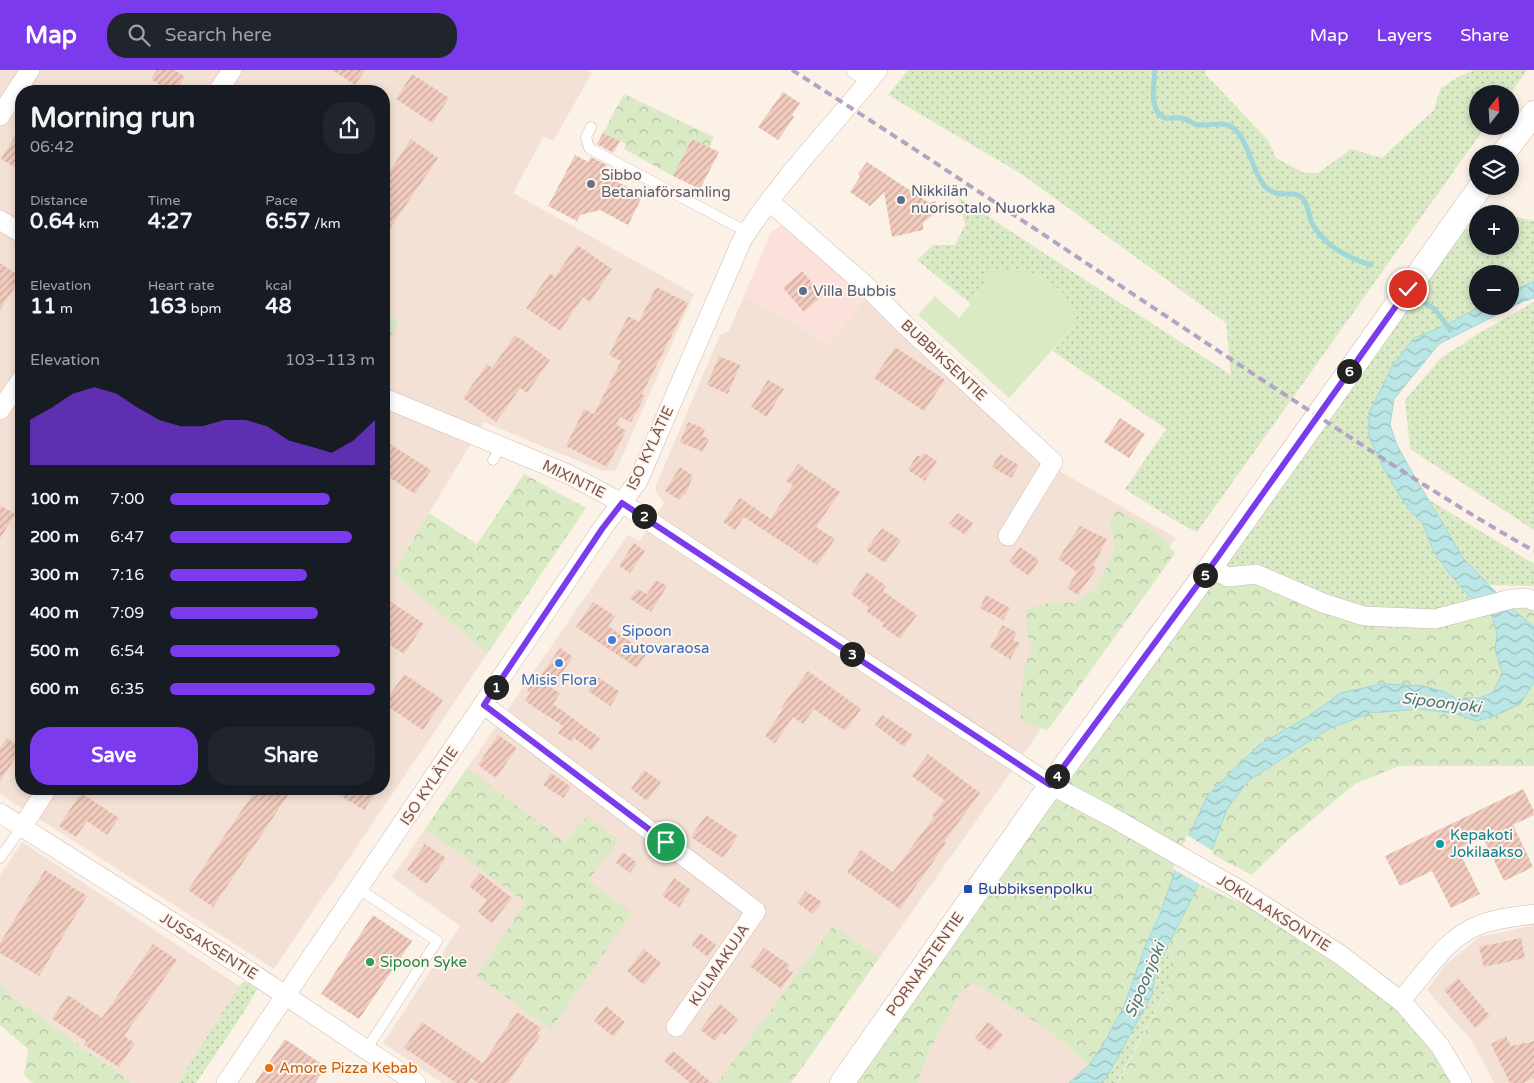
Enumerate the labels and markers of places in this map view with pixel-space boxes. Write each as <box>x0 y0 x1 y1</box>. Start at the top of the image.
place label: Sibbo Betaniaförsamling <box>601 166 731 201</box>
marker: Sibbo Betaniaförsamling <box>585 178 597 190</box>
place label: Nikkilän nuorisotalo Nuorkka <box>911 182 1055 217</box>
marker: Nikkilän nuorisotalo Nuorkka <box>895 194 907 206</box>
pin <box>1387 268 1429 310</box>
place label: Villa Bubbis <box>813 282 896 300</box>
marker: Villa Bubbis <box>797 285 809 297</box>
pin: 6 <box>1336 358 1362 384</box>
pin: 2 <box>632 504 656 528</box>
pin: 5 <box>1192 562 1218 588</box>
place label: Sipoon autovaraosa <box>622 622 709 657</box>
marker: Sipoon autovaraosa <box>606 634 618 646</box>
pin: 3 <box>840 642 864 666</box>
marker: Misis Flora <box>553 657 565 669</box>
place label: Misis Flora <box>521 671 597 689</box>
pin: 1 <box>484 674 508 700</box>
pin: 4 <box>1044 764 1070 788</box>
pin <box>645 821 687 863</box>
place label: Kepakoti Jokilaakso <box>1450 826 1523 861</box>
marker: Kepakoti Jokilaakso <box>1434 838 1446 850</box>
place label: Bubbiksenpolku <box>978 880 1093 898</box>
marker: Bubbiksenpolku <box>962 883 974 895</box>
place label: Sipoon Syke <box>380 953 467 971</box>
marker: Sipoon Syke <box>364 956 376 968</box>
place label: Amore Pizza Kebab <box>279 1059 418 1077</box>
marker: Amore Pizza Kebab <box>263 1062 275 1074</box>

